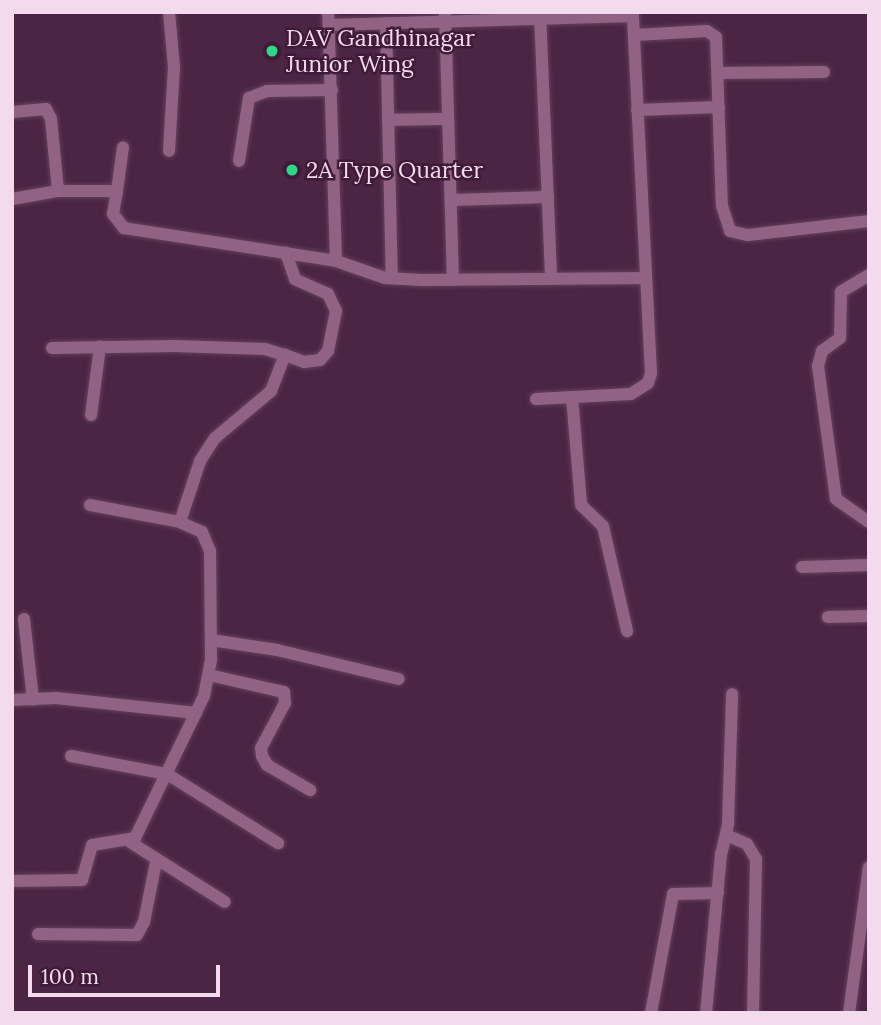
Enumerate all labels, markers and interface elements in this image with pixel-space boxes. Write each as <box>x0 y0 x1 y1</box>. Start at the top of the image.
place label: DAV Gandhinagar Junior Wing <box>286 24 475 78</box>
marker: DAV Gandhinagar Junior Wing <box>264 43 280 59</box>
place label: 2A Type Quarter <box>306 156 483 184</box>
marker: 2A Type Quarter <box>284 162 300 178</box>
scale bar <box>32 951 224 995</box>
text: 100 m <box>41 963 99 990</box>

